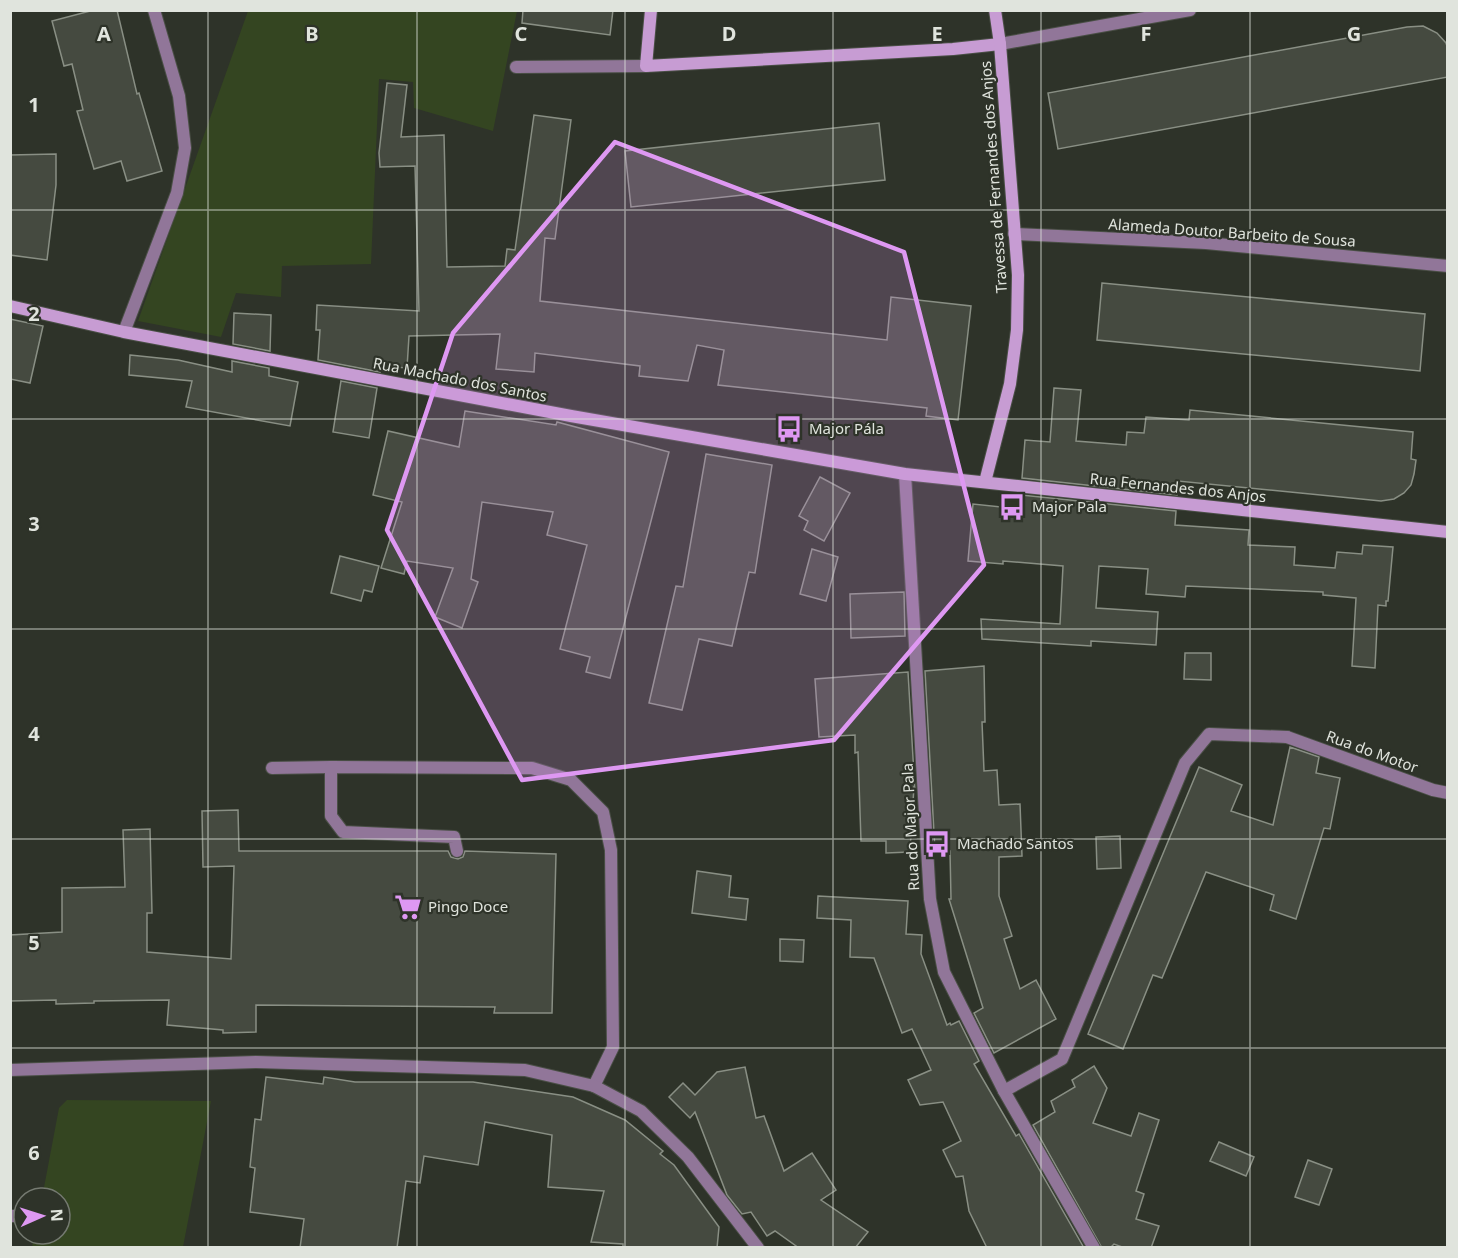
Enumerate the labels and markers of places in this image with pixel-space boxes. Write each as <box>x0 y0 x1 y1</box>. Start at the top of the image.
bus stop icon: Major Pála <box>774 414 804 444</box>
place label: Major Pála <box>809 418 884 438</box>
bus stop icon: Major Pala <box>997 492 1027 522</box>
place label: Major Pala <box>1032 496 1107 516</box>
bus stop icon: Machado Santos <box>922 829 952 859</box>
place label: Machado Santos <box>957 833 1074 853</box>
supermarket icon: Pingo Doce <box>393 892 423 922</box>
place label: Pingo Doce <box>428 896 508 916</box>

